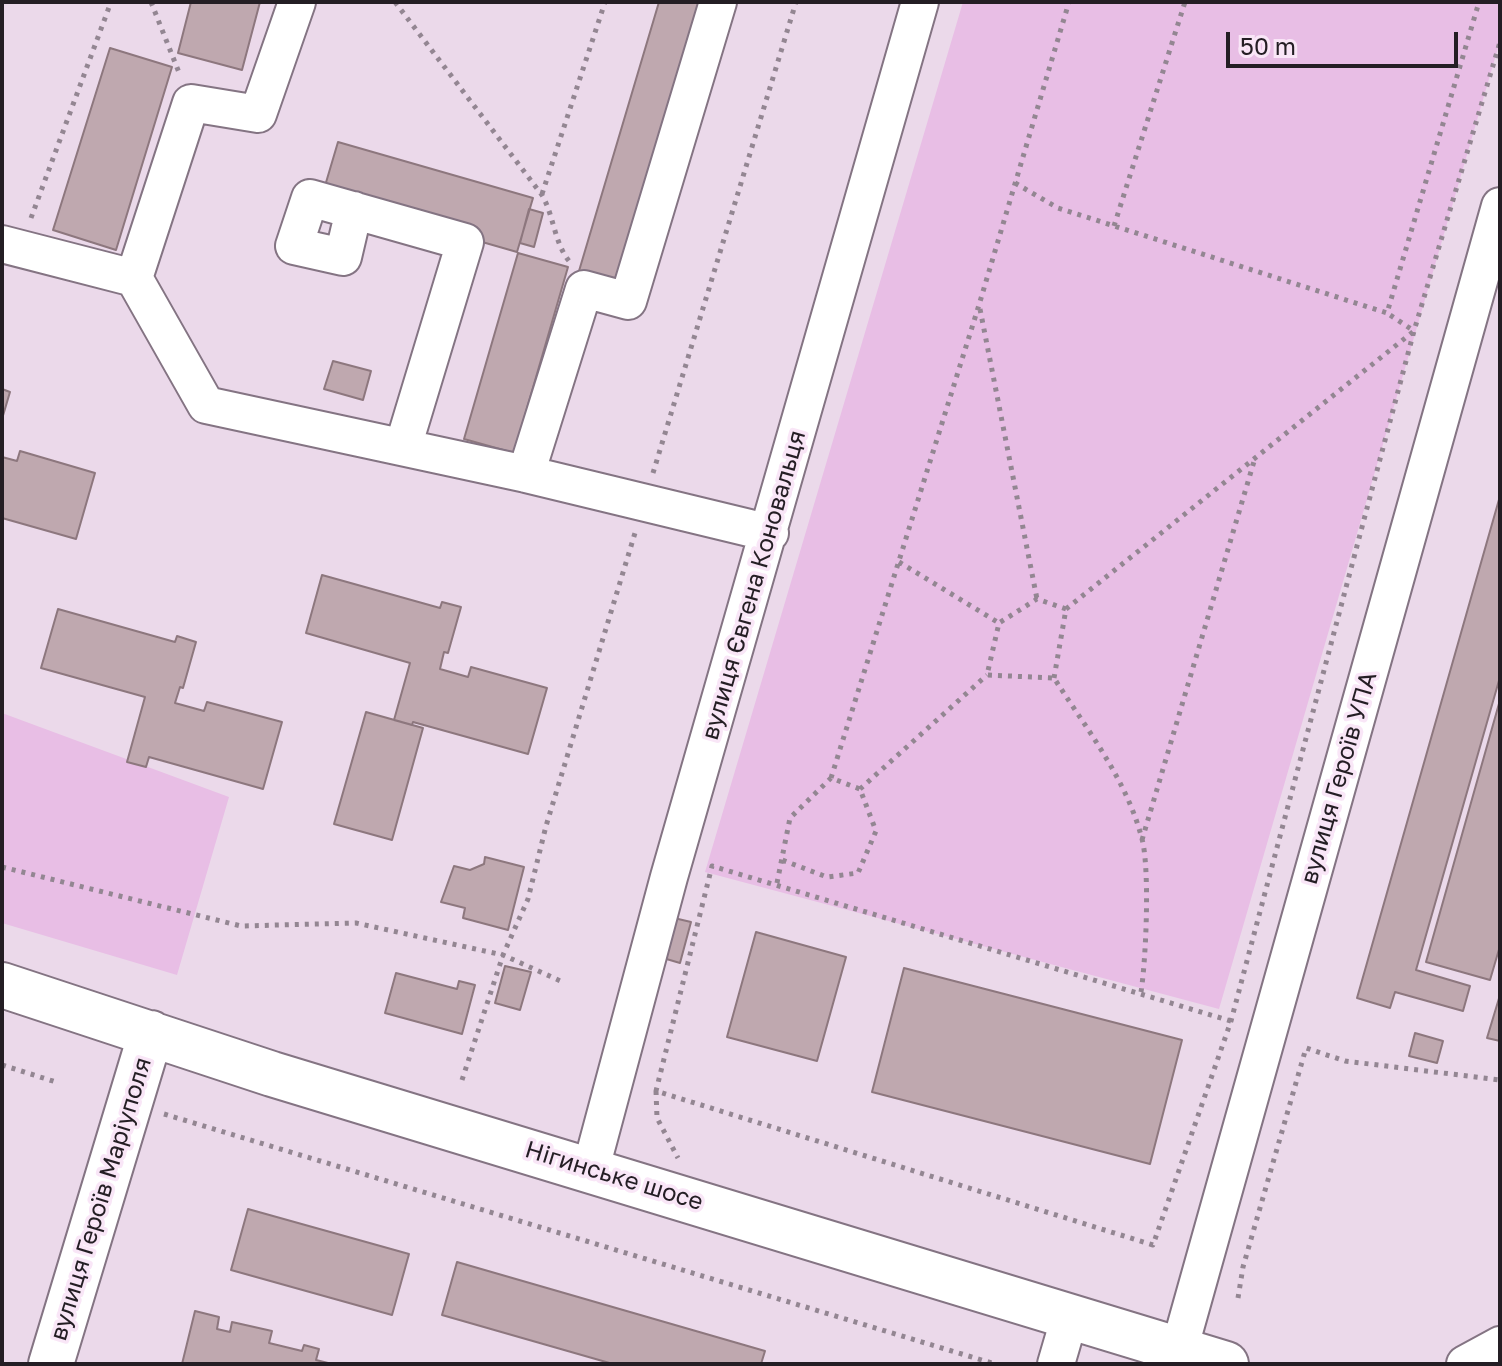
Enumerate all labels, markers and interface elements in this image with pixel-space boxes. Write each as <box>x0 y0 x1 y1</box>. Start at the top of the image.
scale bar <box>1230 16 1462 66</box>
text: 50 m <box>1240 31 1296 60</box>
street label: вулиця Євгена Коновальця <box>696 427 812 743</box>
street label: вулиця Героїв УПА <box>1295 669 1383 887</box>
street label: вулиця Героїв Маріуполя <box>44 1054 158 1344</box>
street label: Нігинське шосе <box>521 1135 707 1217</box>

